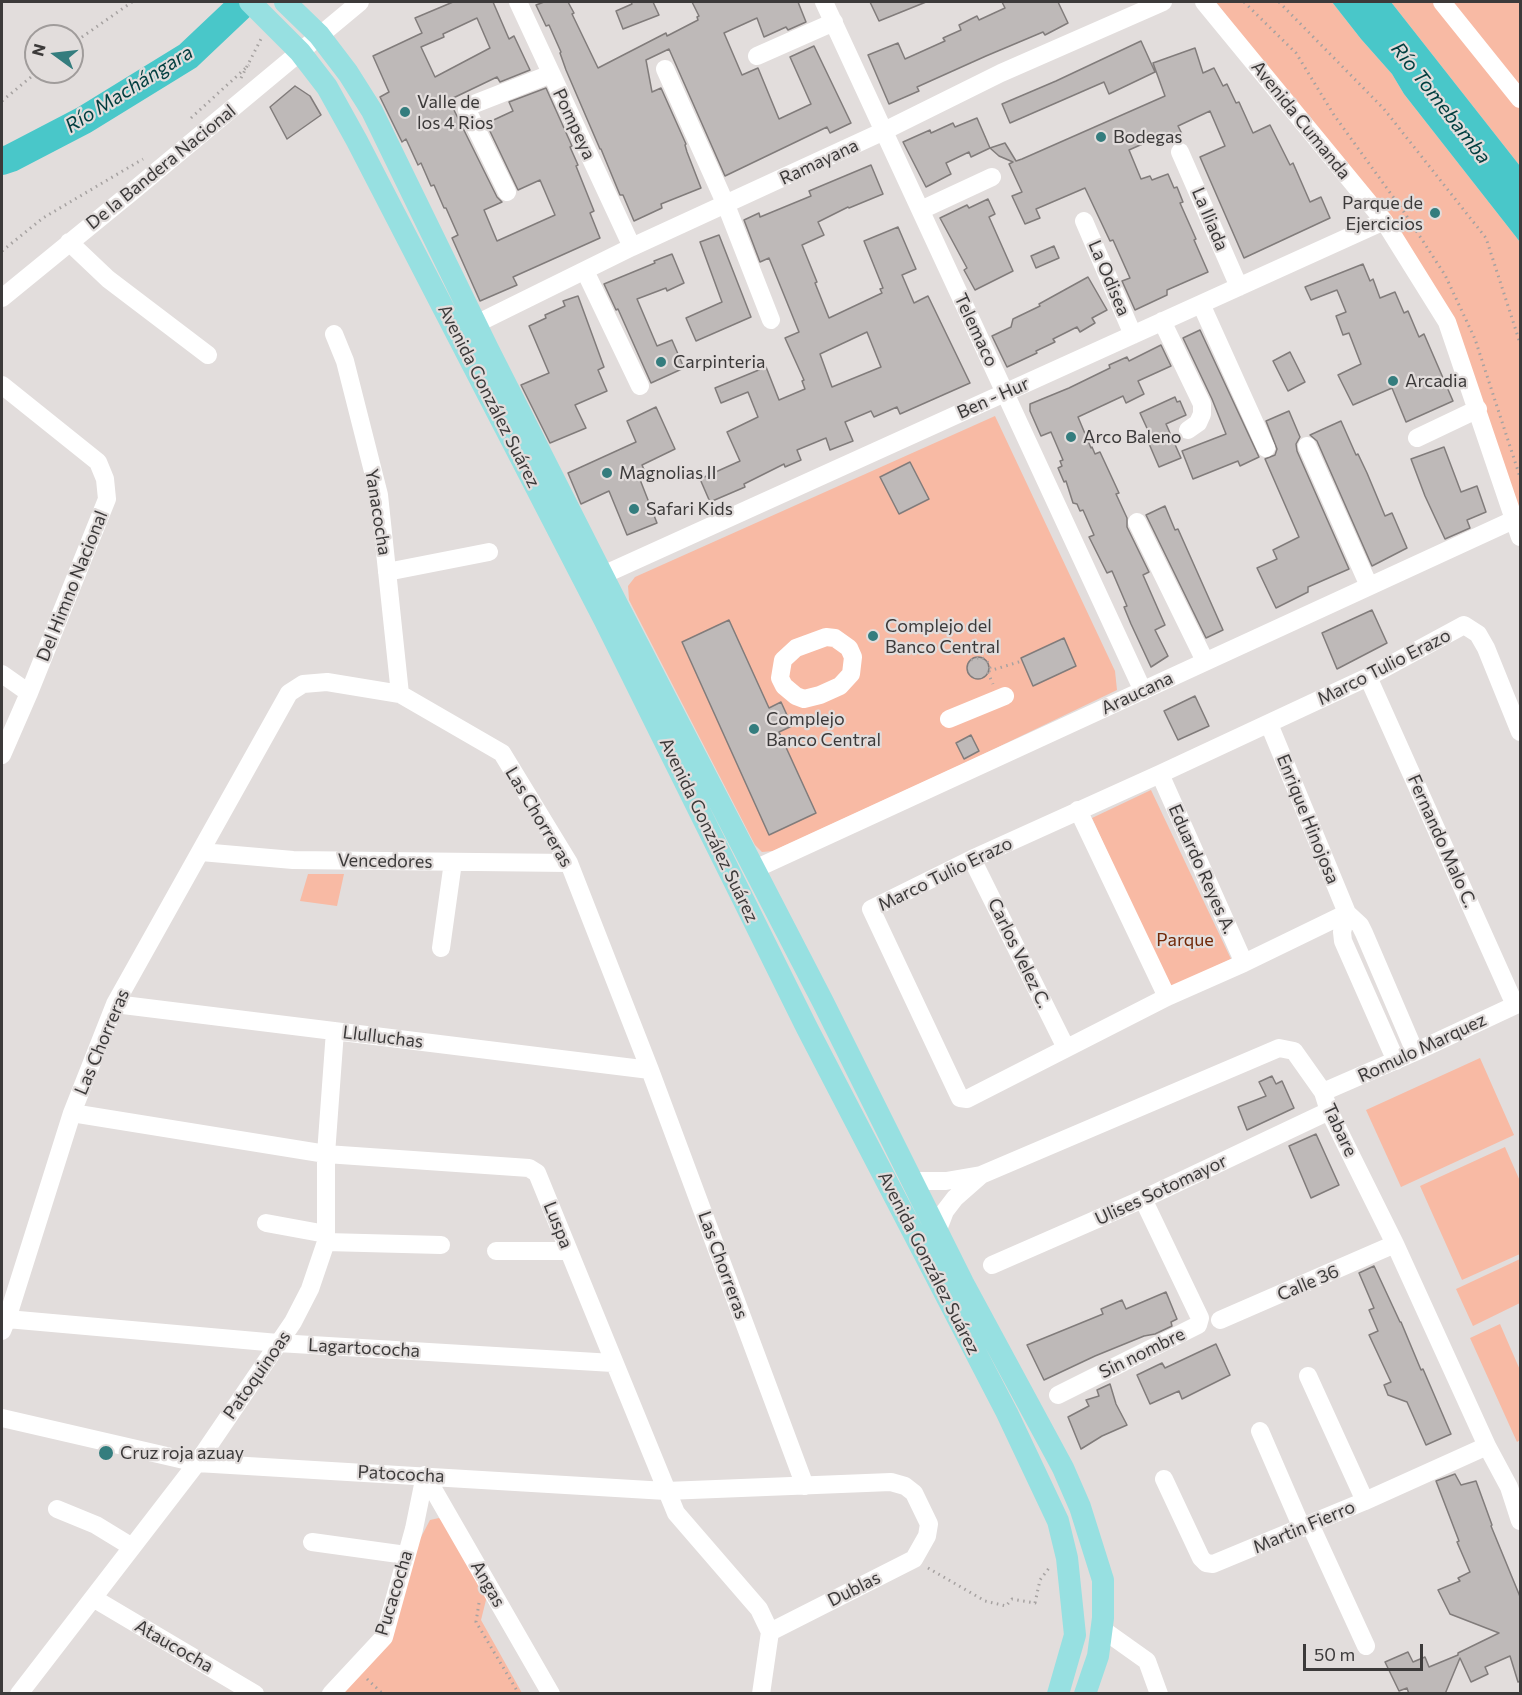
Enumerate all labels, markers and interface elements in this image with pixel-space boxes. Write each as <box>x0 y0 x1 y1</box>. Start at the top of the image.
north arrow <box>24 24 84 84</box>
water label: Río Tomebamba <box>1386 37 1496 169</box>
water label: Río Machángara <box>61 40 197 138</box>
text: N <box>27 41 49 58</box>
street label: Avenida Cumanda <box>1247 56 1355 184</box>
street label: Pompeya <box>548 85 600 163</box>
place label: Valle de los 4 Rios <box>417 91 493 134</box>
street label: De la Bandera Nacional <box>82 100 240 234</box>
marker: Valle de los 4 Rios <box>398 105 412 119</box>
place label: Bodegas <box>1113 126 1182 148</box>
marker: Bodegas <box>1094 130 1108 144</box>
street label: Ramayana <box>776 134 862 190</box>
street label: La Iliada <box>1187 184 1233 254</box>
place label: Parque de Ejercicios <box>1342 192 1423 234</box>
marker: Parque de Ejercicios <box>1428 206 1442 220</box>
street label: La Odisea <box>1083 237 1135 319</box>
street label: Telemaco <box>950 290 1002 370</box>
street label: Avenida González Suárez <box>433 301 545 491</box>
place label: Carpinteria <box>673 351 765 373</box>
marker: Carpinteria <box>654 355 668 369</box>
place label: Arcadia <box>1405 370 1467 392</box>
street label: Ben - Hur <box>954 373 1032 423</box>
marker: Arcadia <box>1386 374 1400 388</box>
place label: Arco Baleno <box>1083 426 1182 448</box>
marker: Arco Baleno <box>1064 430 1078 444</box>
place label: Magnolias II <box>619 462 717 484</box>
marker: Magnolias II <box>600 466 614 480</box>
street label: Yanacocha <box>360 467 396 557</box>
place label: Safari Kids <box>646 498 733 520</box>
marker: Safari Kids <box>627 502 641 516</box>
street label: Del Himno Nacional <box>32 507 112 665</box>
place label: Complejo del Banco Central <box>885 615 1000 658</box>
street label: Marco Tulio Erazo <box>1314 624 1454 710</box>
marker: Complejo del Banco Central <box>866 629 880 643</box>
street label: Araucana <box>1098 667 1176 719</box>
place label: Complejo Banco Central <box>766 708 881 750</box>
marker: Complejo Banco Central <box>747 722 761 736</box>
street label: Avenida González Suárez <box>655 734 763 926</box>
street label: Enrique Hinojosa <box>1272 751 1344 887</box>
street label: Las Chorreras <box>501 763 577 871</box>
street label: Fernando Malo C. <box>1403 771 1481 911</box>
street label: Eduardo Reyes A. <box>1164 801 1240 937</box>
street label: Marco Tulio Erazo <box>874 832 1016 916</box>
street label: Vencedores <box>337 849 433 873</box>
street label: Carlos Velez C. <box>983 895 1055 1011</box>
park label: Parque <box>1156 929 1214 951</box>
street label: Las Chorreras <box>70 986 134 1098</box>
street label: Romulo Marquez <box>1354 1009 1490 1087</box>
street label: Llulluchas <box>342 1021 424 1053</box>
street label: Tabare <box>1318 1100 1362 1160</box>
street label: Ulises Sotomayor <box>1092 1150 1230 1230</box>
street label: Avenida González Suárez <box>873 1168 985 1358</box>
street label: Luspa <box>539 1198 577 1252</box>
street label: Las Chorreras <box>694 1208 752 1322</box>
street label: Calle 36 <box>1274 1260 1342 1306</box>
street label: Sin nombre <box>1096 1323 1188 1383</box>
street label: Patoquinoas <box>219 1327 295 1423</box>
street label: Lagartococha <box>307 1334 421 1362</box>
place label: Cruz roja azuay <box>120 1442 244 1464</box>
marker: Cruz roja azuay <box>97 1444 115 1462</box>
street label: Patococha <box>357 1461 445 1487</box>
street label: Martin Fierro <box>1250 1496 1358 1558</box>
street label: Pucacocha <box>371 1548 417 1638</box>
street label: Angas <box>466 1557 510 1611</box>
street label: Dublas <box>824 1567 884 1611</box>
street label: Ataucocha <box>131 1615 217 1677</box>
scale bar <box>1306 1632 1426 1670</box>
text: 50 m <box>1314 1643 1355 1665</box>

